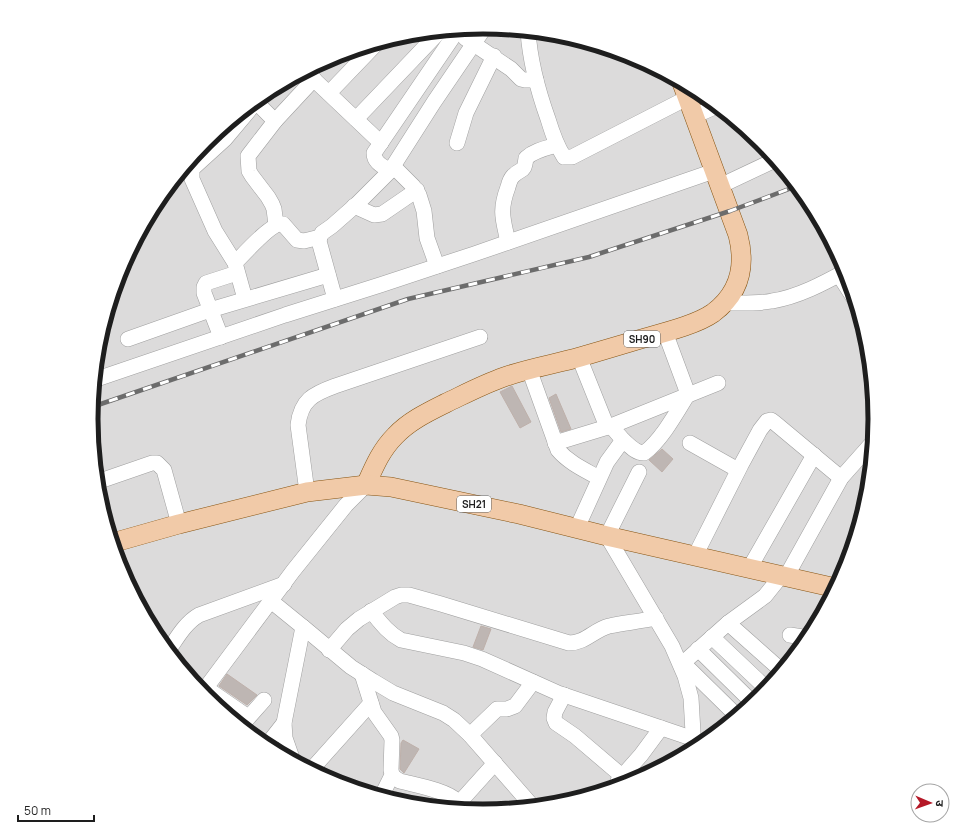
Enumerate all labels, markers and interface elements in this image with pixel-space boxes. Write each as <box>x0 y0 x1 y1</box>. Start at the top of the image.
road number: SH90 <box>624 331 660 347</box>
road number: SH21 <box>457 496 491 512</box>
north arrow <box>910 783 950 823</box>
scale bar <box>18 797 94 823</box>
text: उ <box>933 800 948 807</box>
text: 50 m <box>24 802 51 819</box>

